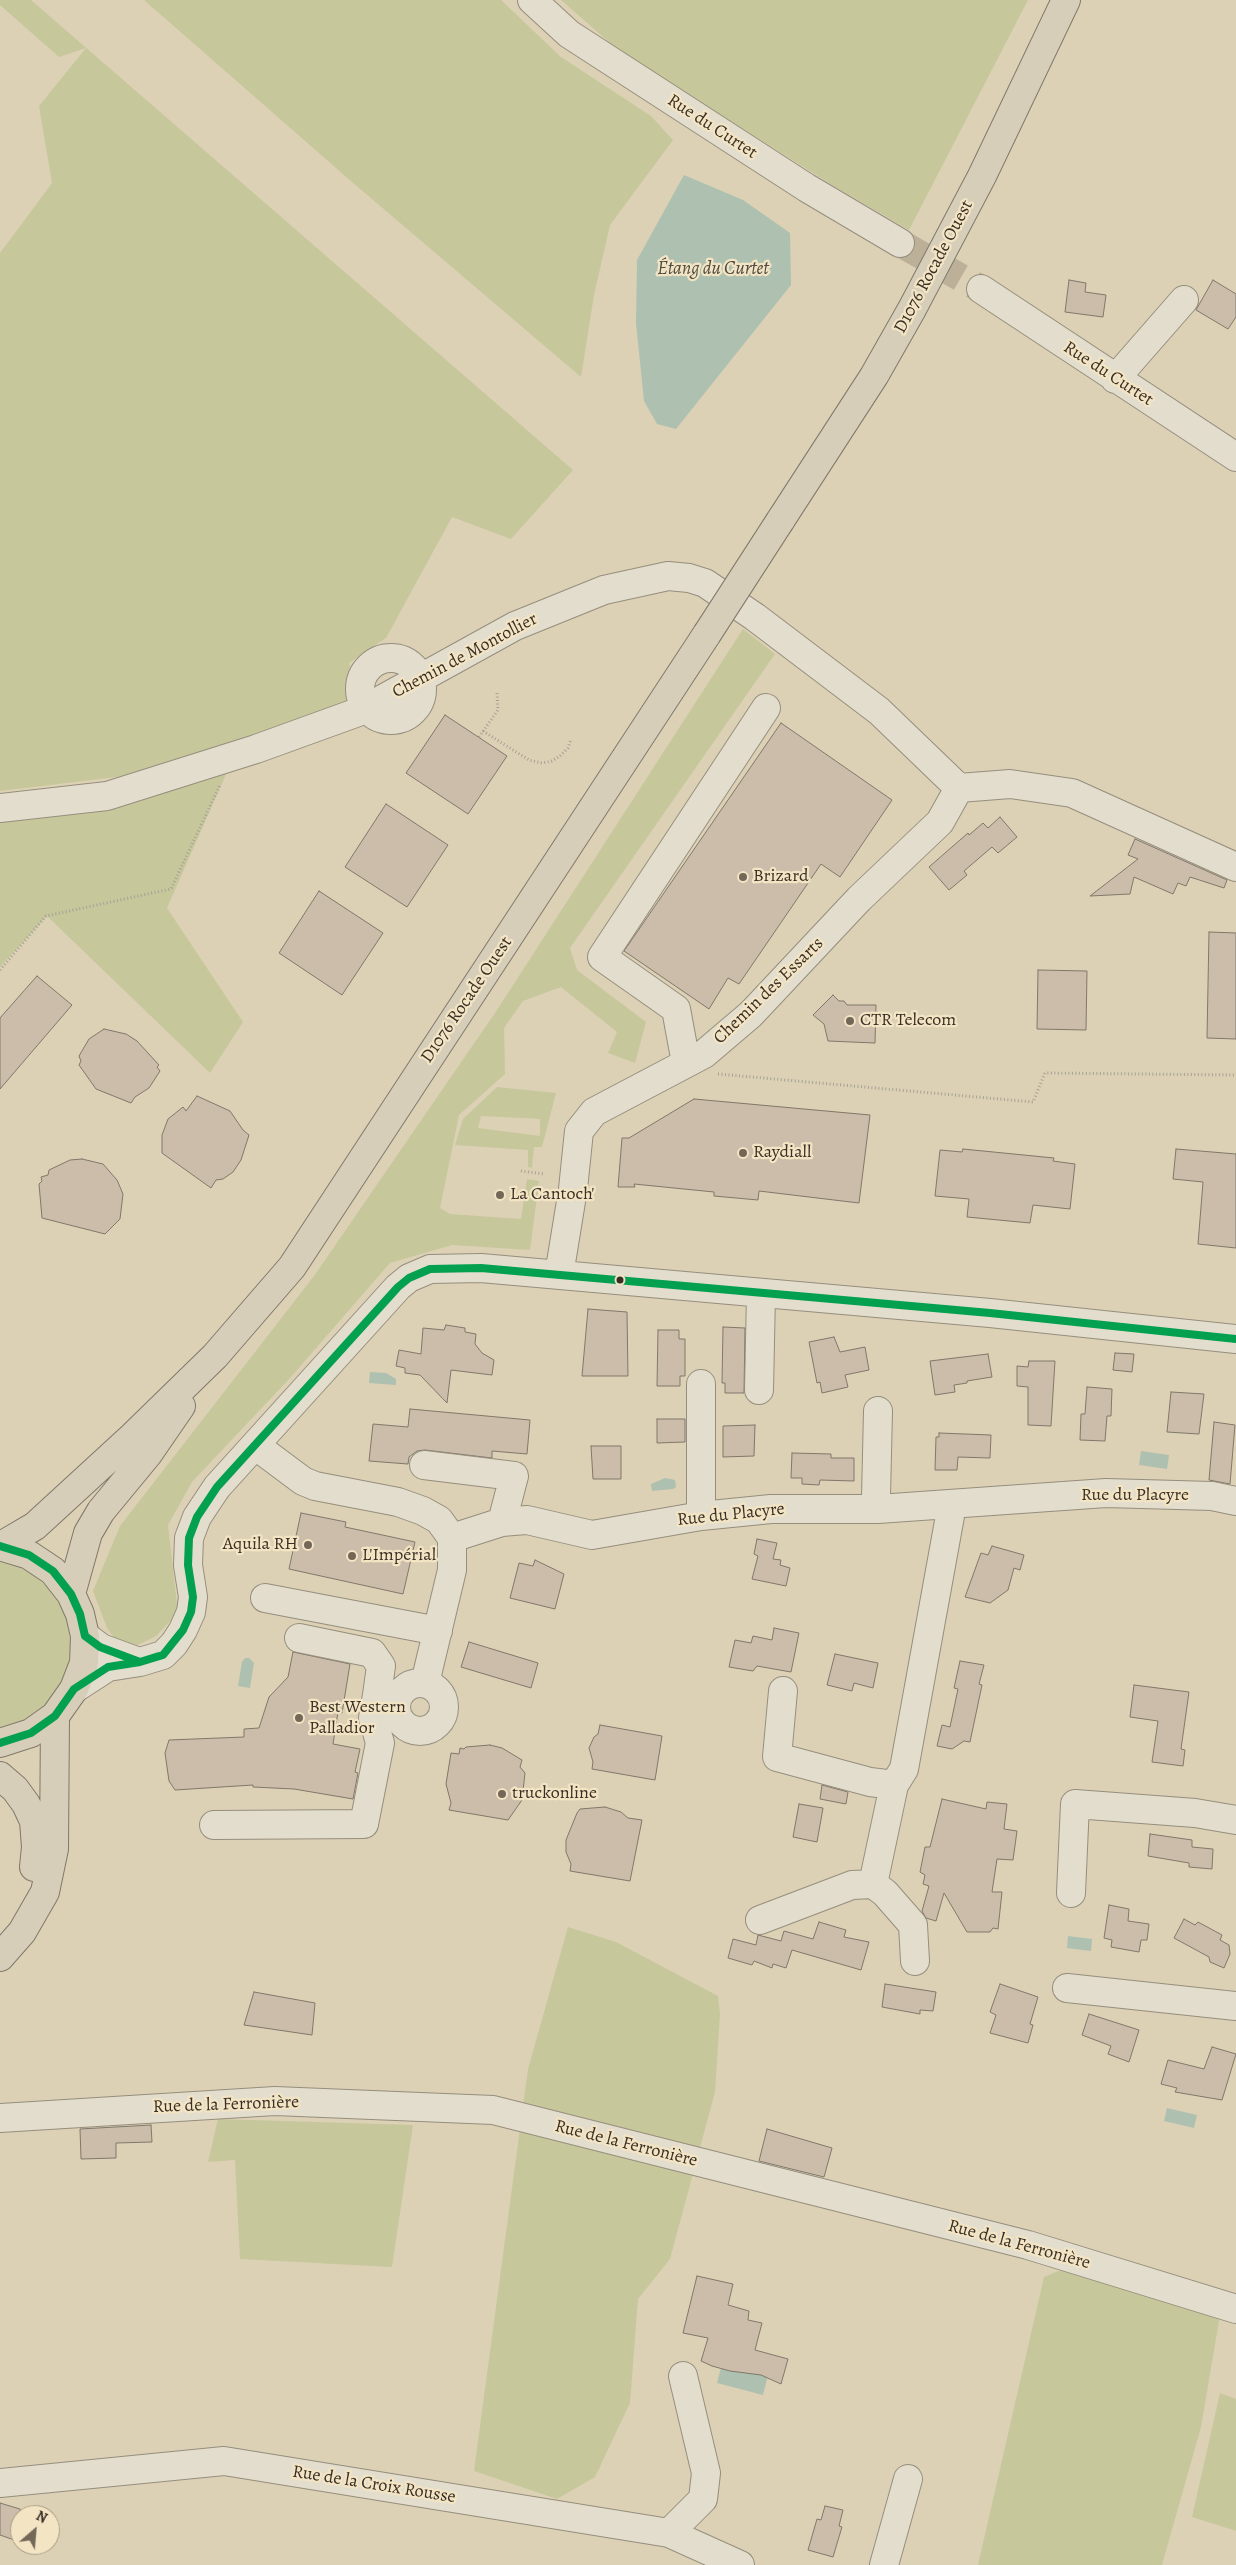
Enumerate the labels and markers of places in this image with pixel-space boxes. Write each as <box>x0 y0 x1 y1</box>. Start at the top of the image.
place label: Brizard <box>753 866 809 888</box>
marker: Brizard <box>737 871 749 883</box>
place label: CTR Telecom <box>860 1010 956 1032</box>
marker: CTR Telecom <box>844 1015 856 1027</box>
place label: Raydiall <box>753 1142 811 1164</box>
marker: Raydiall <box>737 1147 749 1159</box>
place label: La Cantoch' <box>510 1184 594 1206</box>
marker: La Cantoch' <box>494 1189 506 1201</box>
unlabelled marker <box>615 1275 625 1285</box>
place label: Aquila RH <box>223 1534 298 1556</box>
marker: Aquila RH <box>302 1539 314 1551</box>
place label: L'Impérial <box>362 1545 436 1567</box>
marker: L'Impérial <box>346 1550 358 1562</box>
place label: Best Western Palladior <box>309 1697 406 1740</box>
marker: Best Western Palladior <box>293 1712 305 1724</box>
place label: truckonline <box>512 1783 597 1805</box>
marker: truckonline <box>496 1788 508 1800</box>

